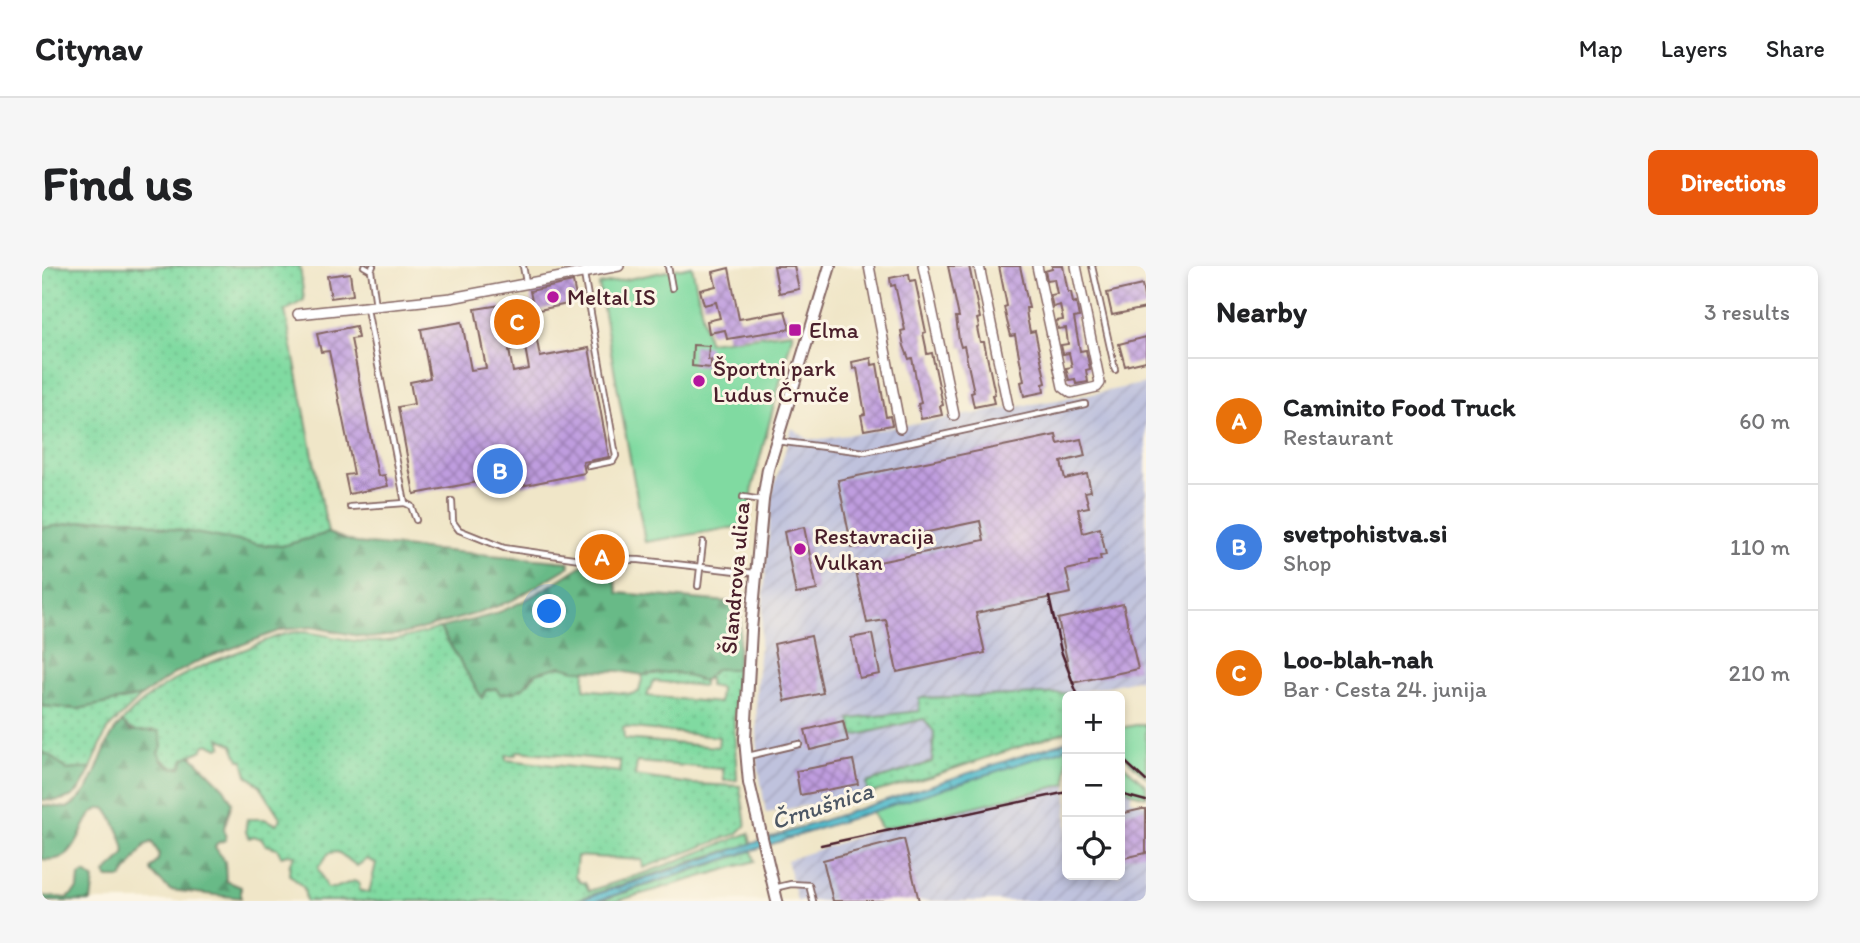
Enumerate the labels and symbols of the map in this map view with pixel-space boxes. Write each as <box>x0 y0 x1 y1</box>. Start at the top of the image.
place label: Meltal IS <box>567 283 656 311</box>
marker: Meltal IS <box>545 289 561 305</box>
pin: C <box>494 296 540 348</box>
place label: Elma <box>809 316 859 344</box>
marker: Elma <box>787 322 803 338</box>
place label: Športni park Ludus Črnuče <box>713 354 849 408</box>
marker: Športni park Ludus Črnuče <box>691 373 707 389</box>
pin: B <box>477 445 523 497</box>
street label: Šlandrova ulica <box>714 501 756 655</box>
place label: Restavracija Vulkan <box>814 522 934 576</box>
pin: A <box>579 531 625 583</box>
marker: Restavracija Vulkan <box>792 541 808 557</box>
your location <box>532 594 566 628</box>
water label: Črnušnica <box>767 775 877 836</box>

